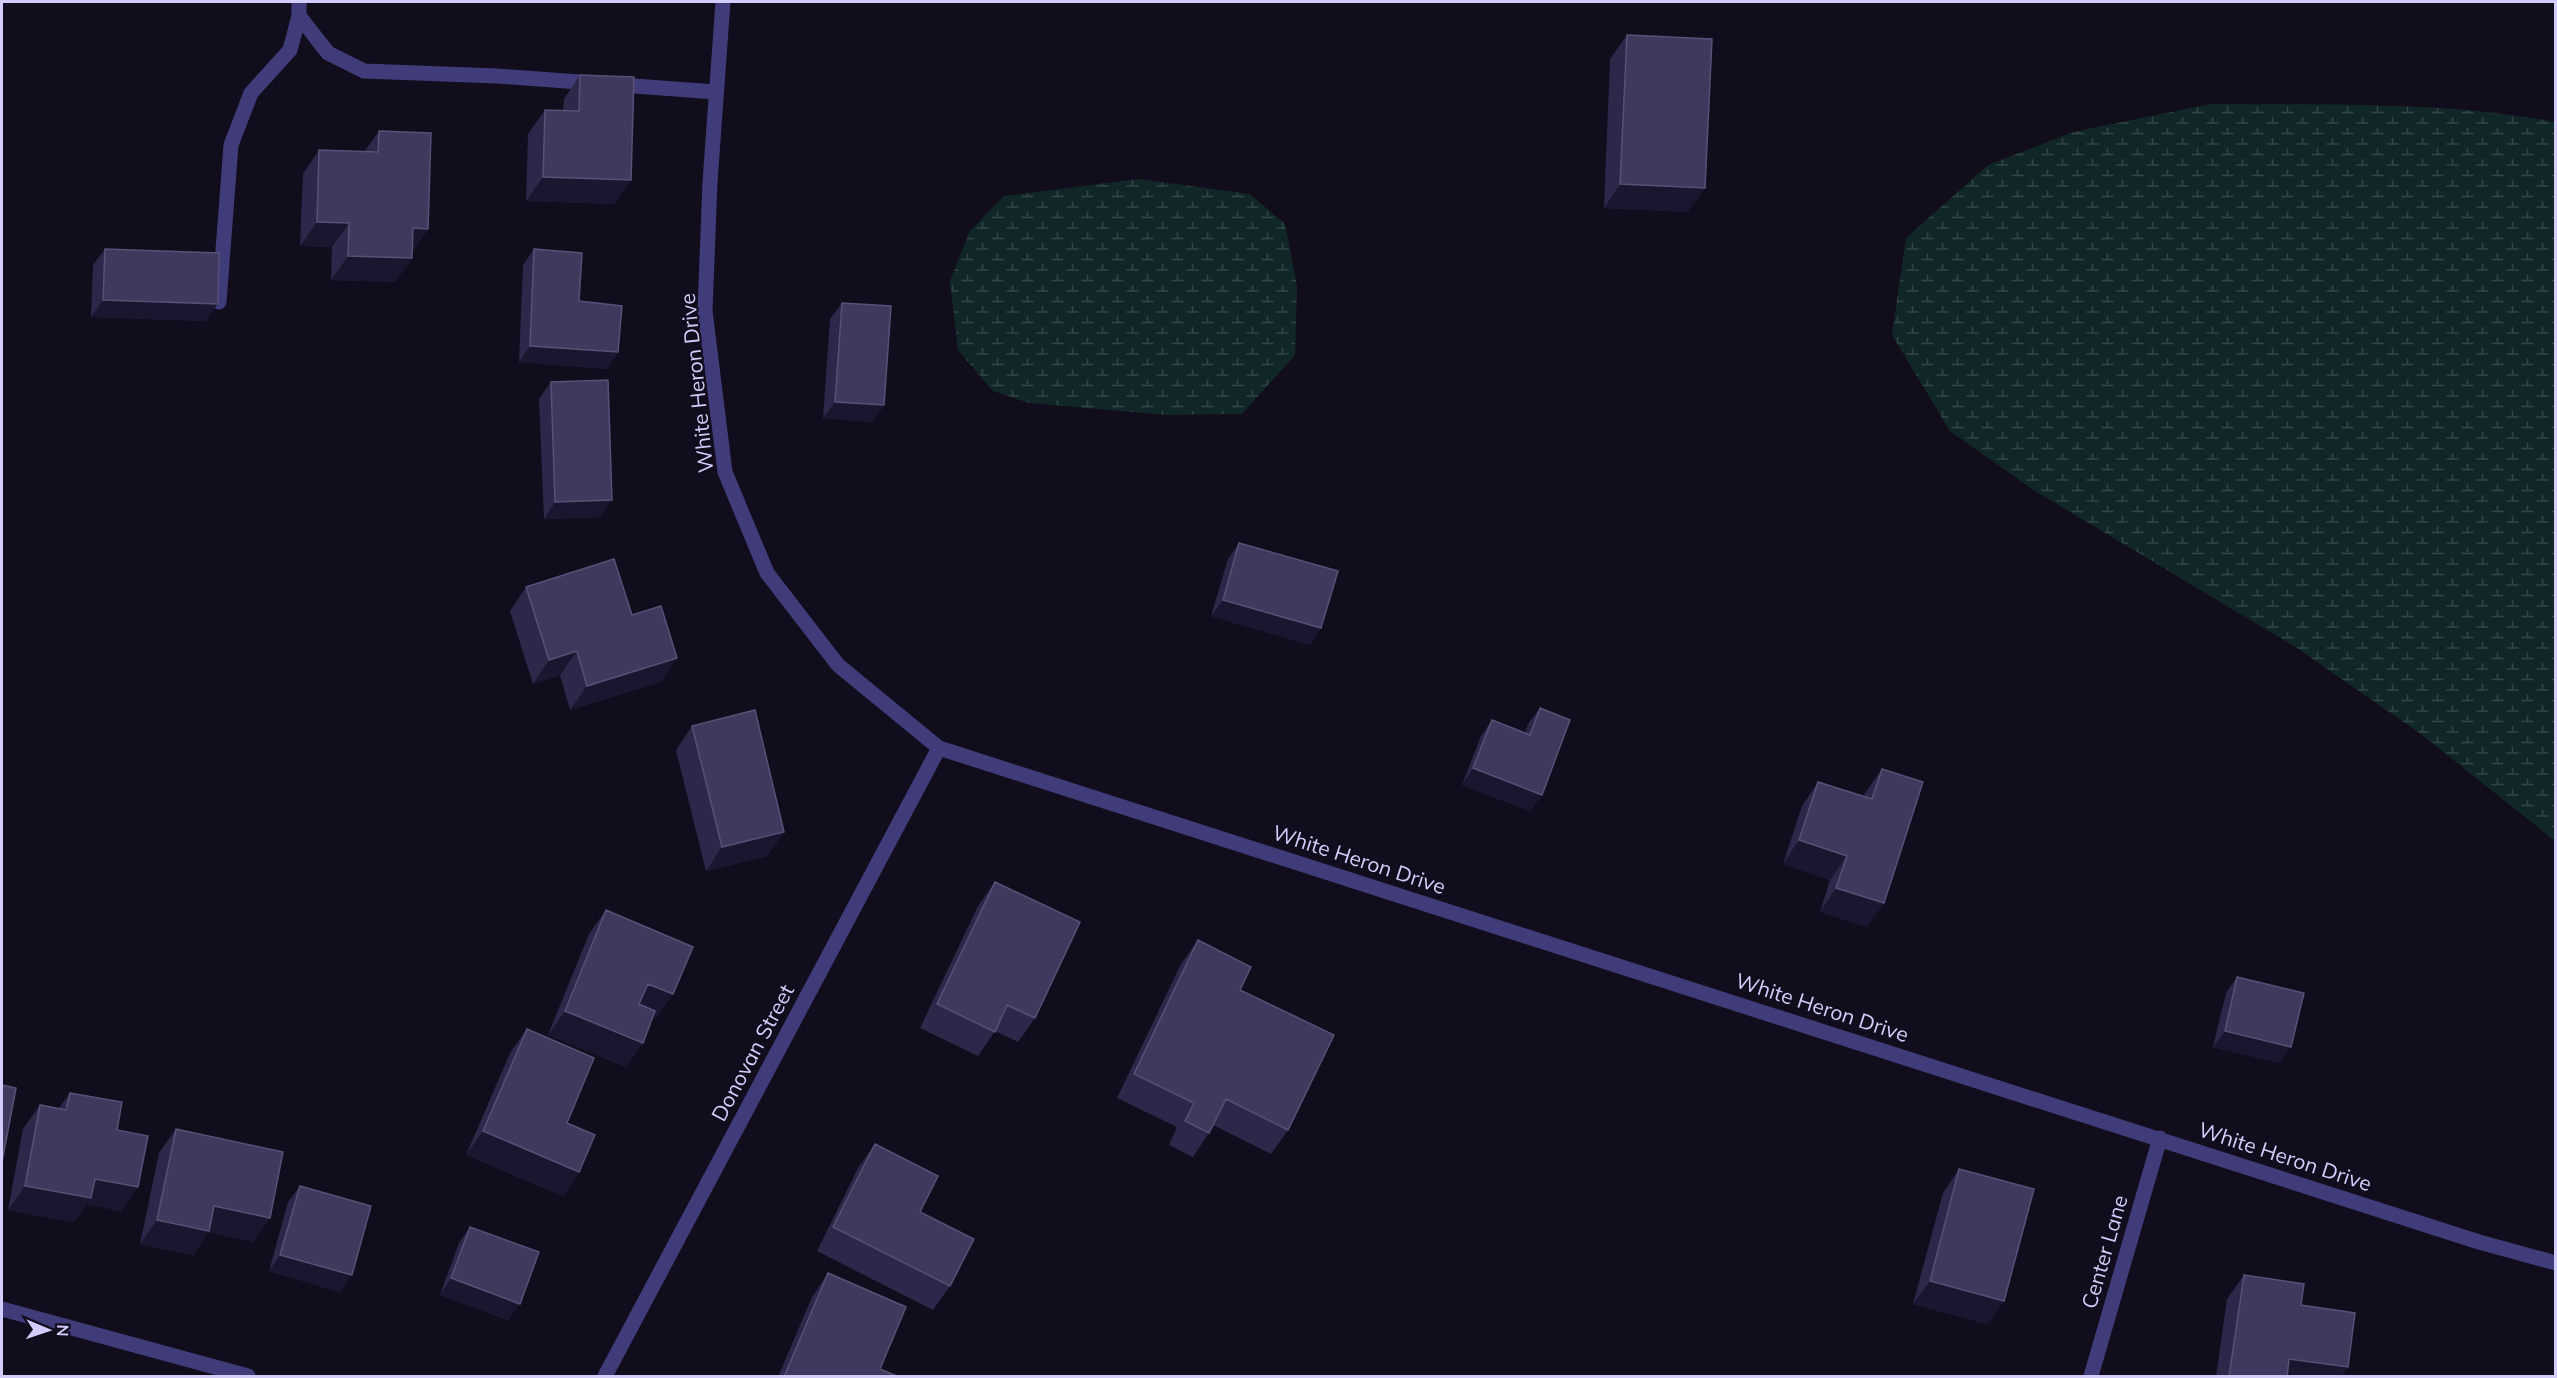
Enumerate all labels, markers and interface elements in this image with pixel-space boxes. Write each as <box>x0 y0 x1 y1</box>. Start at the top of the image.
street label: White Heron Drive <box>674 292 718 474</box>
street label: White Heron Drive <box>1270 819 1449 899</box>
street label: White Heron Drive <box>1733 967 1912 1047</box>
street label: Donovan Street <box>705 980 799 1125</box>
street label: White Heron Drive <box>2196 1116 2375 1196</box>
street label: Center Lane <box>2075 1192 2133 1312</box>
north arrow <box>18 1300 78 1360</box>
text: N <box>53 1324 73 1337</box>

